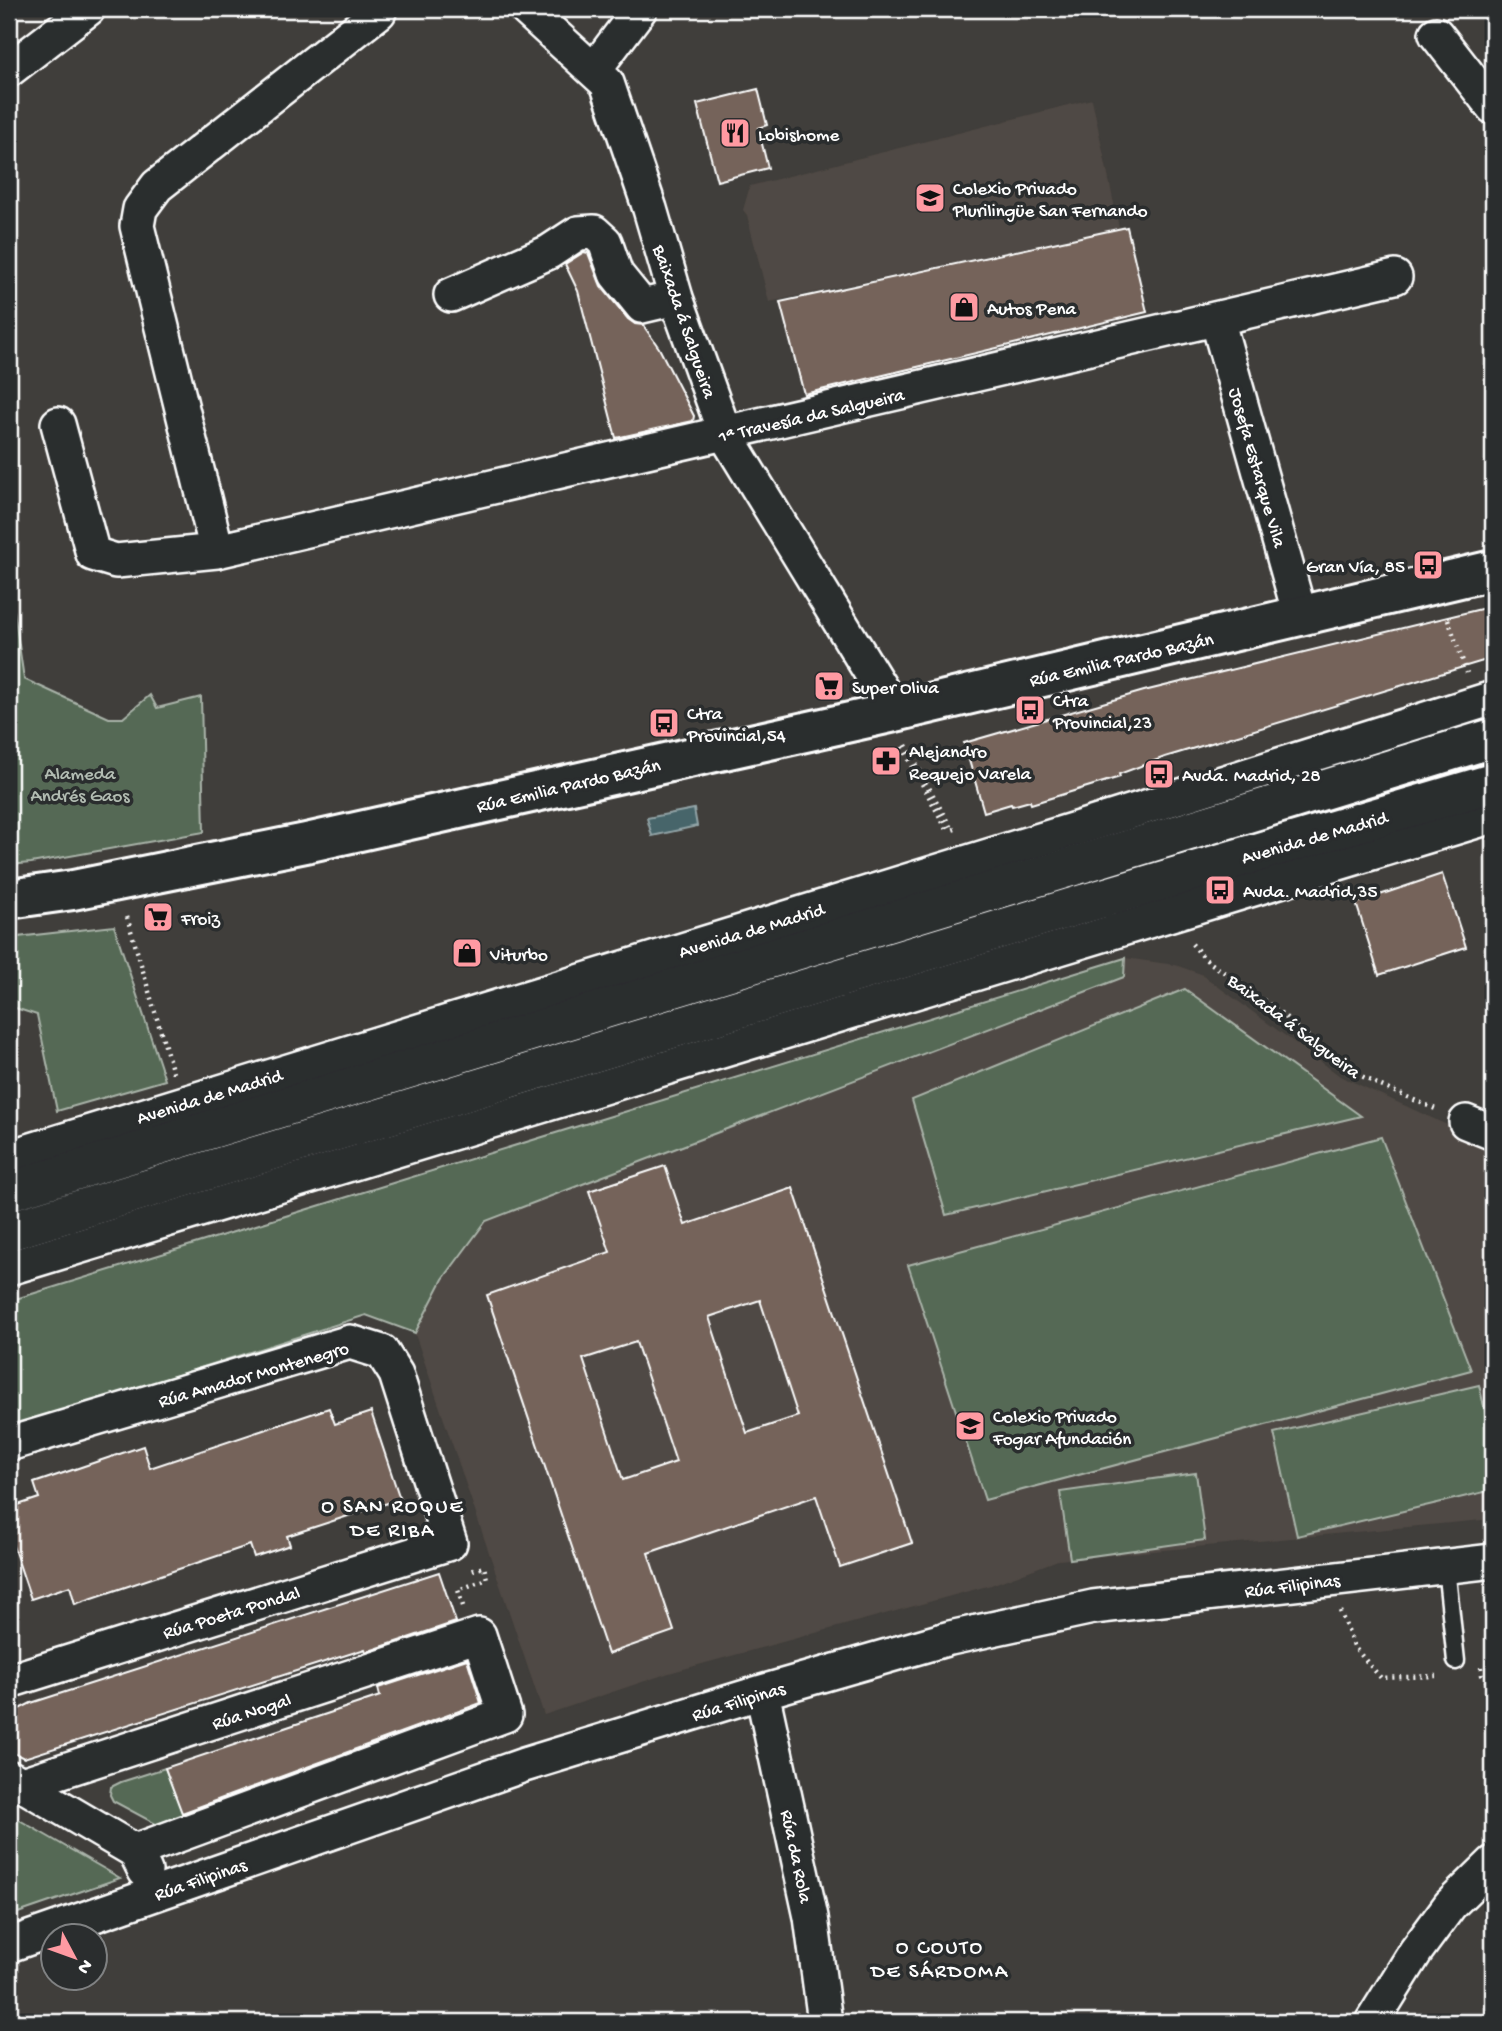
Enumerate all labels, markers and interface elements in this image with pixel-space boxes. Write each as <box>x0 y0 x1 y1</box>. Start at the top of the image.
restaurant icon: Lobishome <box>718 116 752 150</box>
place label: Lobishome <box>758 125 840 148</box>
place label: Colexio Privado Plurilingüe San Fernando <box>952 179 1148 224</box>
school or university icon: Colexio Privado Plurilingüe San Fernando <box>913 181 947 215</box>
street label: Baixada á Salgueira <box>645 242 720 403</box>
shop icon: Autos Pena <box>947 290 981 324</box>
place label: Autos Pena <box>987 299 1078 322</box>
street label: 1ª Travesía da Salgueira <box>716 385 908 450</box>
street label: Josefa Estarque Vila <box>1222 385 1290 552</box>
bus stop icon: Gran Vía, 85 <box>1411 548 1445 582</box>
place label: Gran Vía, 85 <box>1306 557 1405 580</box>
street label: Rúa Emilia Pardo Bazán <box>1028 629 1216 694</box>
supermarket icon: Super Oliva <box>812 669 846 703</box>
place label: Super Oliva <box>852 678 940 701</box>
place label: Ctra Provincial,23 <box>1052 691 1152 736</box>
bus stop icon: Ctra Provincial,23 <box>1013 693 1047 727</box>
place label: Ctra Provincial,54 <box>686 704 786 749</box>
bus stop icon: Ctra Provincial,54 <box>647 706 681 740</box>
place label: Alejandro Requejo Varela <box>909 742 1033 787</box>
pharmacy icon: Alejandro Requejo Varela <box>869 744 903 778</box>
street label: Rúa Emilia Pardo Bazán <box>475 755 663 820</box>
bus stop icon: Avda. Madrid, 28 <box>1142 757 1176 791</box>
park label: Alameda Andrés Gaos <box>31 764 130 809</box>
place label: Avda. Madrid, 28 <box>1182 766 1321 789</box>
street label: Avenida de Madrid <box>1239 807 1393 871</box>
bus stop icon: Avda. Madrid,35 <box>1203 873 1237 907</box>
place label: Avda. Madrid,35 <box>1243 882 1377 905</box>
street label: Avenida de Madrid <box>676 899 829 965</box>
supermarket icon: Froiz <box>141 900 175 934</box>
place label: Froiz <box>180 909 220 932</box>
shop icon: Viturbo <box>450 936 484 970</box>
place label: Viturbo <box>489 945 548 968</box>
street label: Baixada á Salgueira <box>1221 970 1365 1086</box>
street label: Avenida de Madrid <box>134 1065 287 1131</box>
street label: Rúa Amador Montenegro <box>156 1338 352 1415</box>
place label: Colexio Privado Fogar Afundación <box>992 1407 1131 1452</box>
school or university icon: Colexio Privado Fogar Afundación <box>953 1409 987 1443</box>
district label: O SAN ROQUE DE RIBA <box>321 1496 465 1545</box>
street label: Rúa Filipinas <box>1243 1570 1343 1605</box>
street label: Rúa Poeta Pondal <box>161 1583 303 1646</box>
street label: Rúa Filipinas <box>690 1678 789 1728</box>
street label: Rúa Nogal <box>210 1690 295 1737</box>
street label: Rúa da Rola <box>773 1808 816 1907</box>
street label: Rúa Filipinas <box>152 1854 251 1908</box>
north arrow <box>38 1923 108 1993</box>
district label: O COUTO DE SÁRDOMA <box>869 1937 1009 1986</box>
text: N <box>71 1954 97 1978</box>

